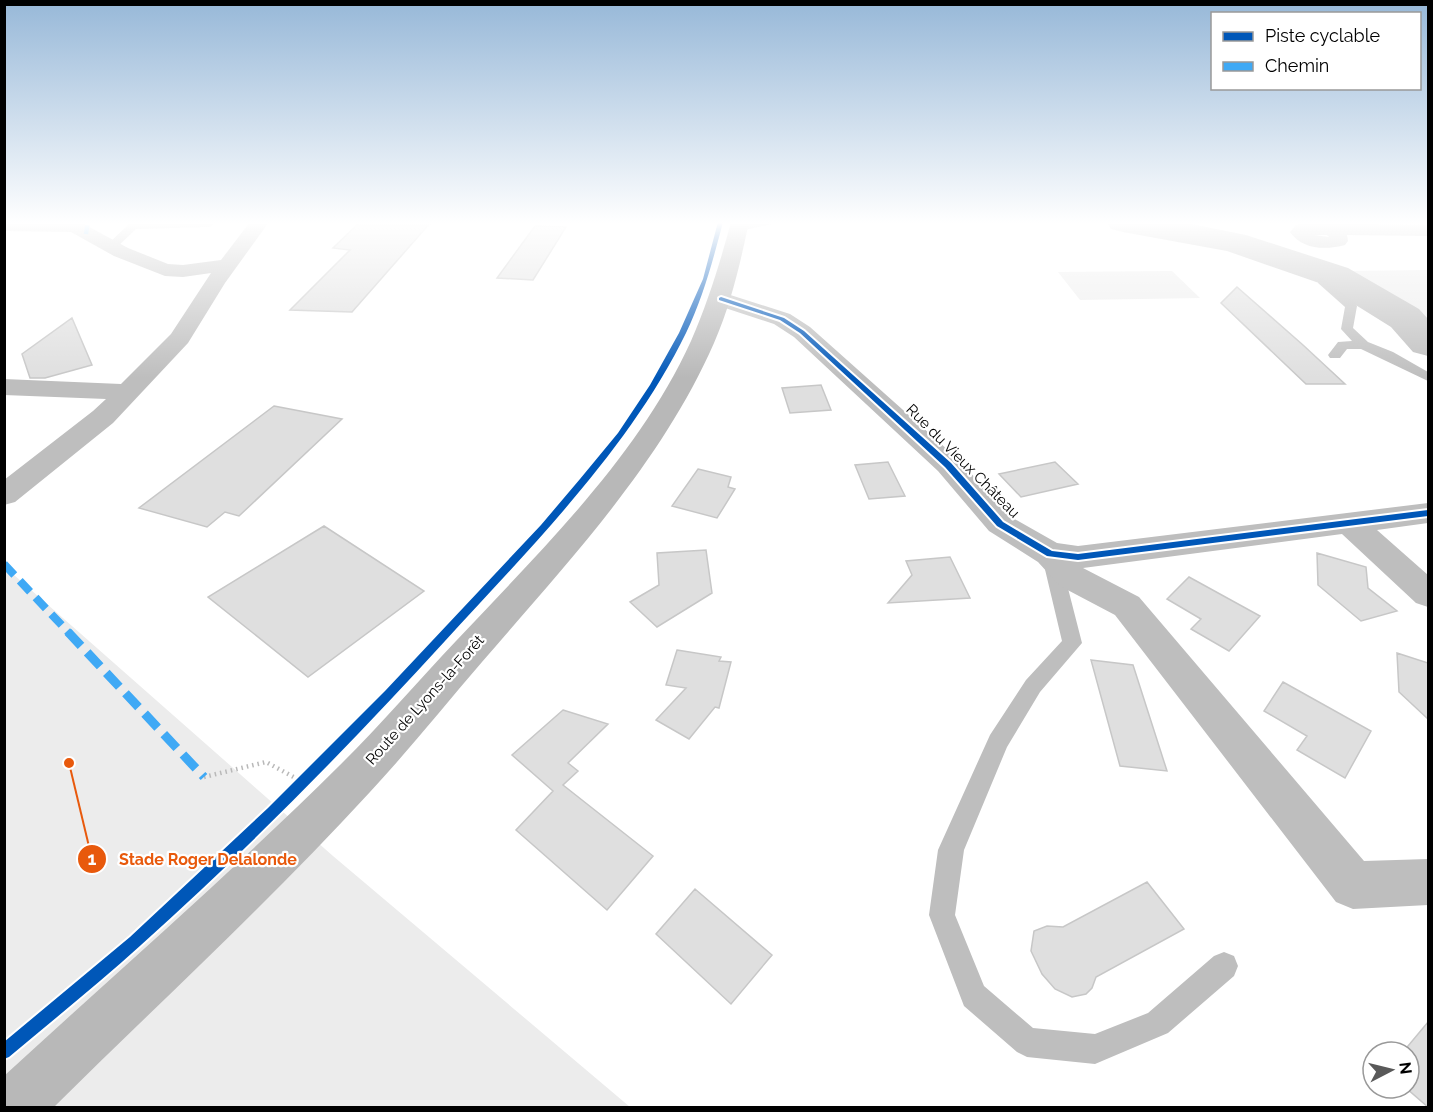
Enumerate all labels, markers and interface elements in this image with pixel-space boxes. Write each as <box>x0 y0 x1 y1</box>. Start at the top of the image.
legend <box>1211 12 1421 90</box>
text: Piste cyclable <box>1265 25 1381 46</box>
text: Chemin <box>1265 55 1329 76</box>
street label: Rue du Vieux Château <box>902 400 1024 522</box>
street label: Route de Lyons-la-Forêt <box>362 631 488 769</box>
callout: Stade Roger Delalonde <box>77 842 309 876</box>
text: 1 <box>88 848 97 869</box>
text: Stade Roger Delalonde <box>119 850 297 869</box>
north arrow <box>1361 1040 1421 1100</box>
text: N <box>1395 1061 1416 1075</box>

